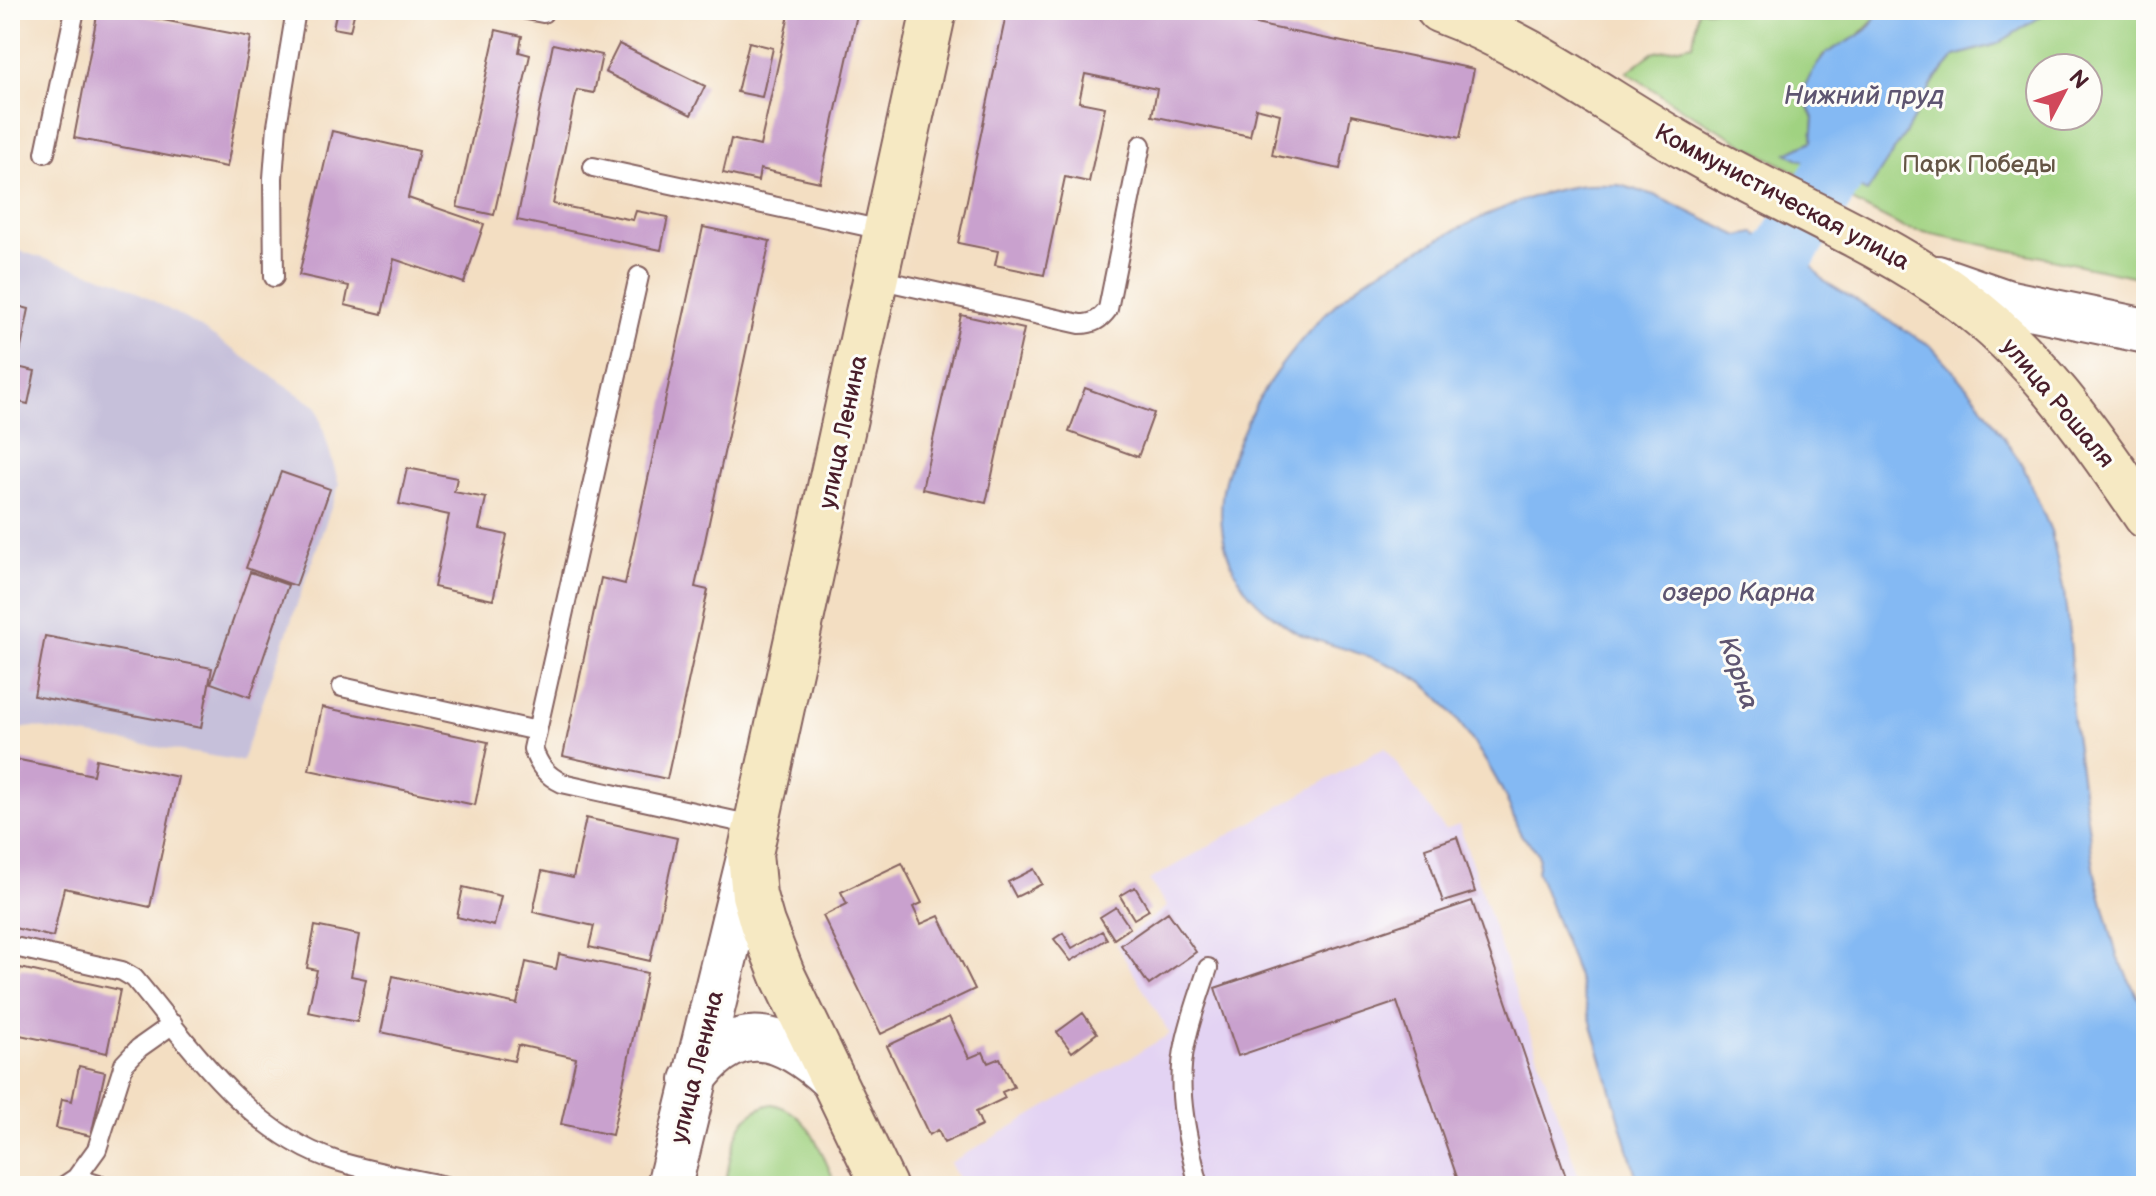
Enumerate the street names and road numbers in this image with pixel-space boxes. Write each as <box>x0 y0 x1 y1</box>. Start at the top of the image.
street label: Коммунистическая улица <box>1650 117 1914 277</box>
street label: улица Рошаля <box>1995 332 2121 474</box>
street label: улица Ленина <box>813 353 873 511</box>
street label: улица Ленина <box>664 988 730 1146</box>

